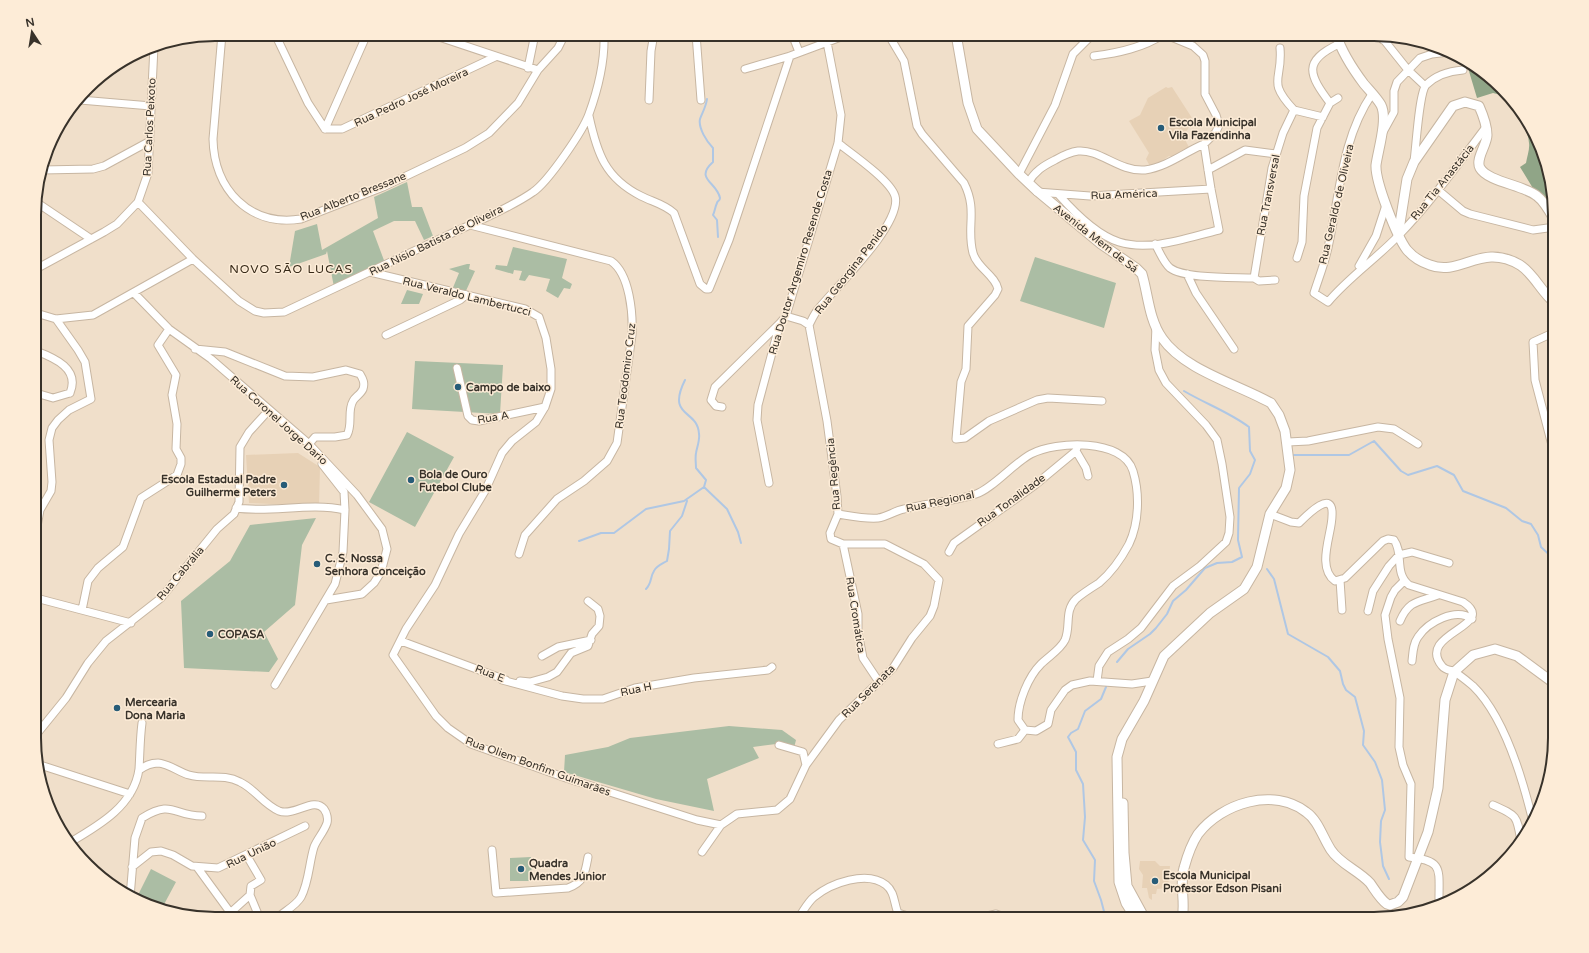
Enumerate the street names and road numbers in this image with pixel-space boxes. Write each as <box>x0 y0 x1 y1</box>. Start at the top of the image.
street label: Rua Pedro José Moreira <box>352 65 470 130</box>
street label: Rua Carlos Peixoto <box>140 77 159 177</box>
street label: Rua Tia Anastácia <box>1408 142 1477 223</box>
street label: Rua Geraldo de Oliveira <box>1316 143 1357 266</box>
street label: Rua Transversal <box>1254 153 1283 237</box>
street label: Rua Doutor Argemiro Resende Costa <box>766 168 835 356</box>
street label: Rua Alberto Bressane <box>298 169 408 224</box>
street label: Rua América <box>1090 187 1158 202</box>
street label: Avenida Mem de Sá <box>1051 201 1141 275</box>
street label: Rua Nísio Batista de Oliveira <box>367 202 505 279</box>
street label: Rua Georgina Penido <box>812 221 891 317</box>
street label: Rua Veraldo Lambertucci <box>401 274 532 319</box>
street label: Rua Teodomiro Cruz <box>613 322 639 430</box>
street label: Rua Coronel Jorge Dario <box>227 373 330 468</box>
street label: Rua A <box>476 409 510 426</box>
street label: Rua Regência <box>824 437 843 511</box>
street label: Rua Tonalidade <box>975 471 1048 529</box>
street label: Rua Regional <box>905 488 976 515</box>
street label: Rua Cabrália <box>154 544 207 603</box>
street label: Rua Cromática <box>843 576 868 654</box>
street label: Rua E <box>473 662 506 685</box>
street label: Rua Serenata <box>839 662 898 721</box>
street label: Rua H <box>619 680 653 699</box>
street label: Rua Oliem Bonfim Guimarães <box>463 734 612 799</box>
street label: Rua União <box>224 836 279 871</box>

